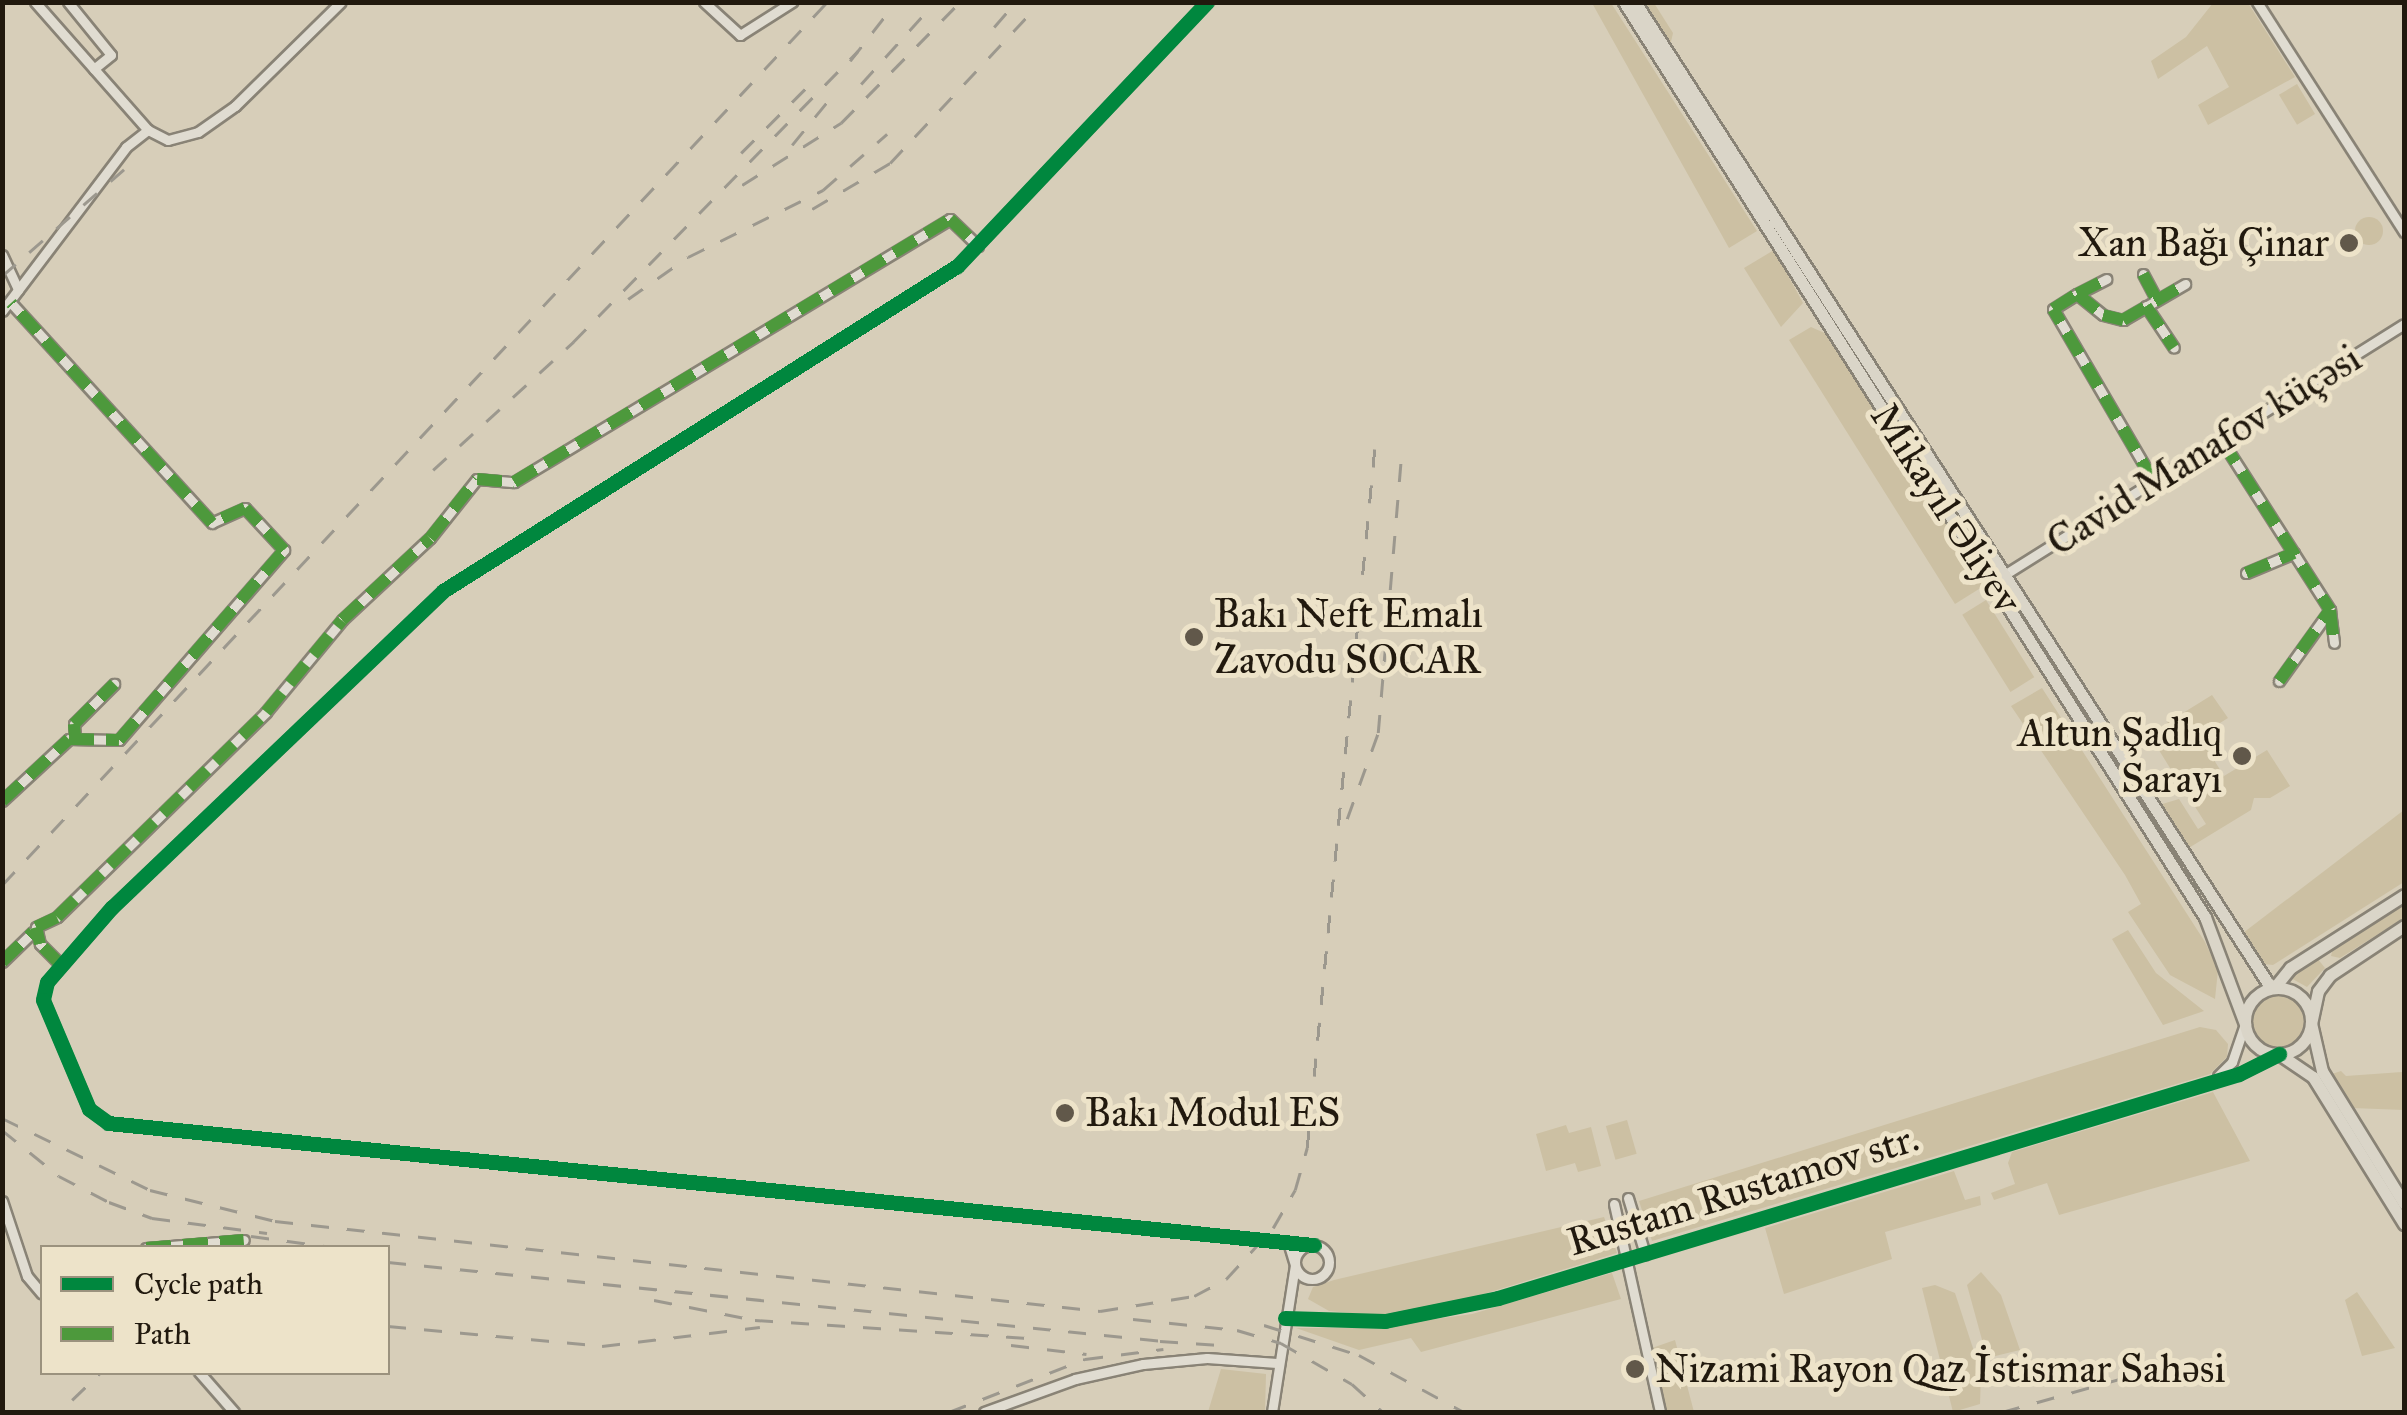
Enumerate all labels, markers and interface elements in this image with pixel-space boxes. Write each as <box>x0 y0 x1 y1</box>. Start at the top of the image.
place label: Xan Bağı Çinar <box>2078 219 2329 267</box>
marker: Xan Bağı Çinar <box>2338 232 2360 254</box>
street label: Cavid Manafov küçəsi <box>2038 334 2370 566</box>
street label: Mikayıl Əliyev <box>1860 394 2032 622</box>
place label: Bakı Neft Emalı Zavodu SOCAR <box>1214 590 1483 684</box>
marker: Bakı Neft Emalı Zavodu SOCAR <box>1183 626 1205 648</box>
place label: Altun Şadlıq Sarayı <box>2018 709 2222 803</box>
marker: Altun Şadlıq Sarayı <box>2231 745 2253 767</box>
place label: Bakı Modul ES <box>1085 1089 1340 1137</box>
marker: Bakı Modul ES <box>1054 1102 1076 1124</box>
street label: Rustam Rustamov str. <box>1562 1114 1924 1266</box>
legend <box>40 1245 390 1375</box>
text: Cycle path <box>134 1266 263 1302</box>
text: Path <box>134 1316 191 1352</box>
place label: Nizami Rayon Qaz İstismar Sahəsi <box>1655 1345 2225 1393</box>
marker: Nizami Rayon Qaz İstismar Sahəsi <box>1624 1358 1646 1380</box>

